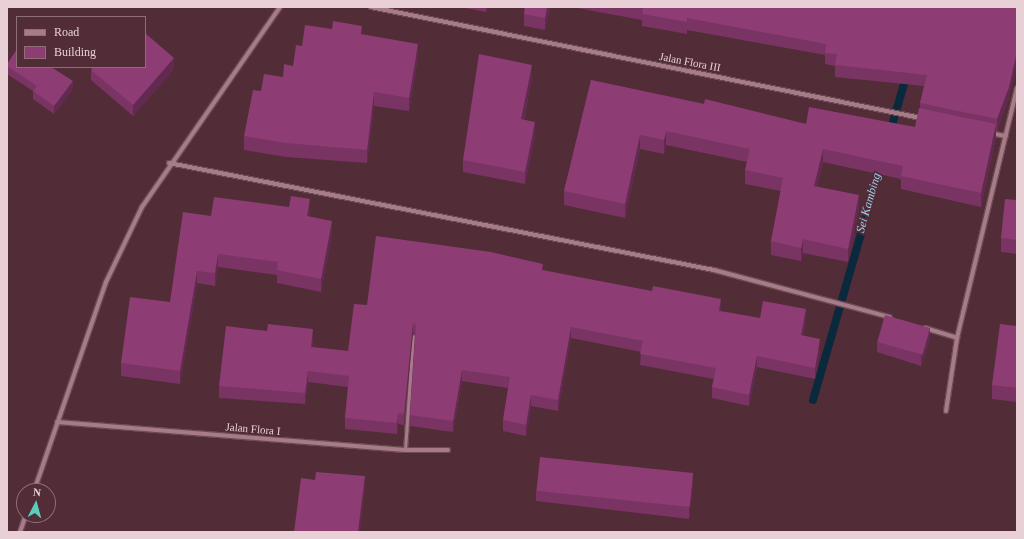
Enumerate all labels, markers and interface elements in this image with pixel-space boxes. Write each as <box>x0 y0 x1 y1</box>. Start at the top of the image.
legend <box>16 16 146 68</box>
text: Road <box>54 25 79 39</box>
text: Building <box>54 45 96 59</box>
street label: Jalan Flora III <box>658 50 722 74</box>
water label: Sei Kambing <box>854 171 884 235</box>
street label: Jalan Flora I <box>225 420 281 438</box>
north arrow <box>16 483 56 523</box>
text: N <box>33 486 42 498</box>

